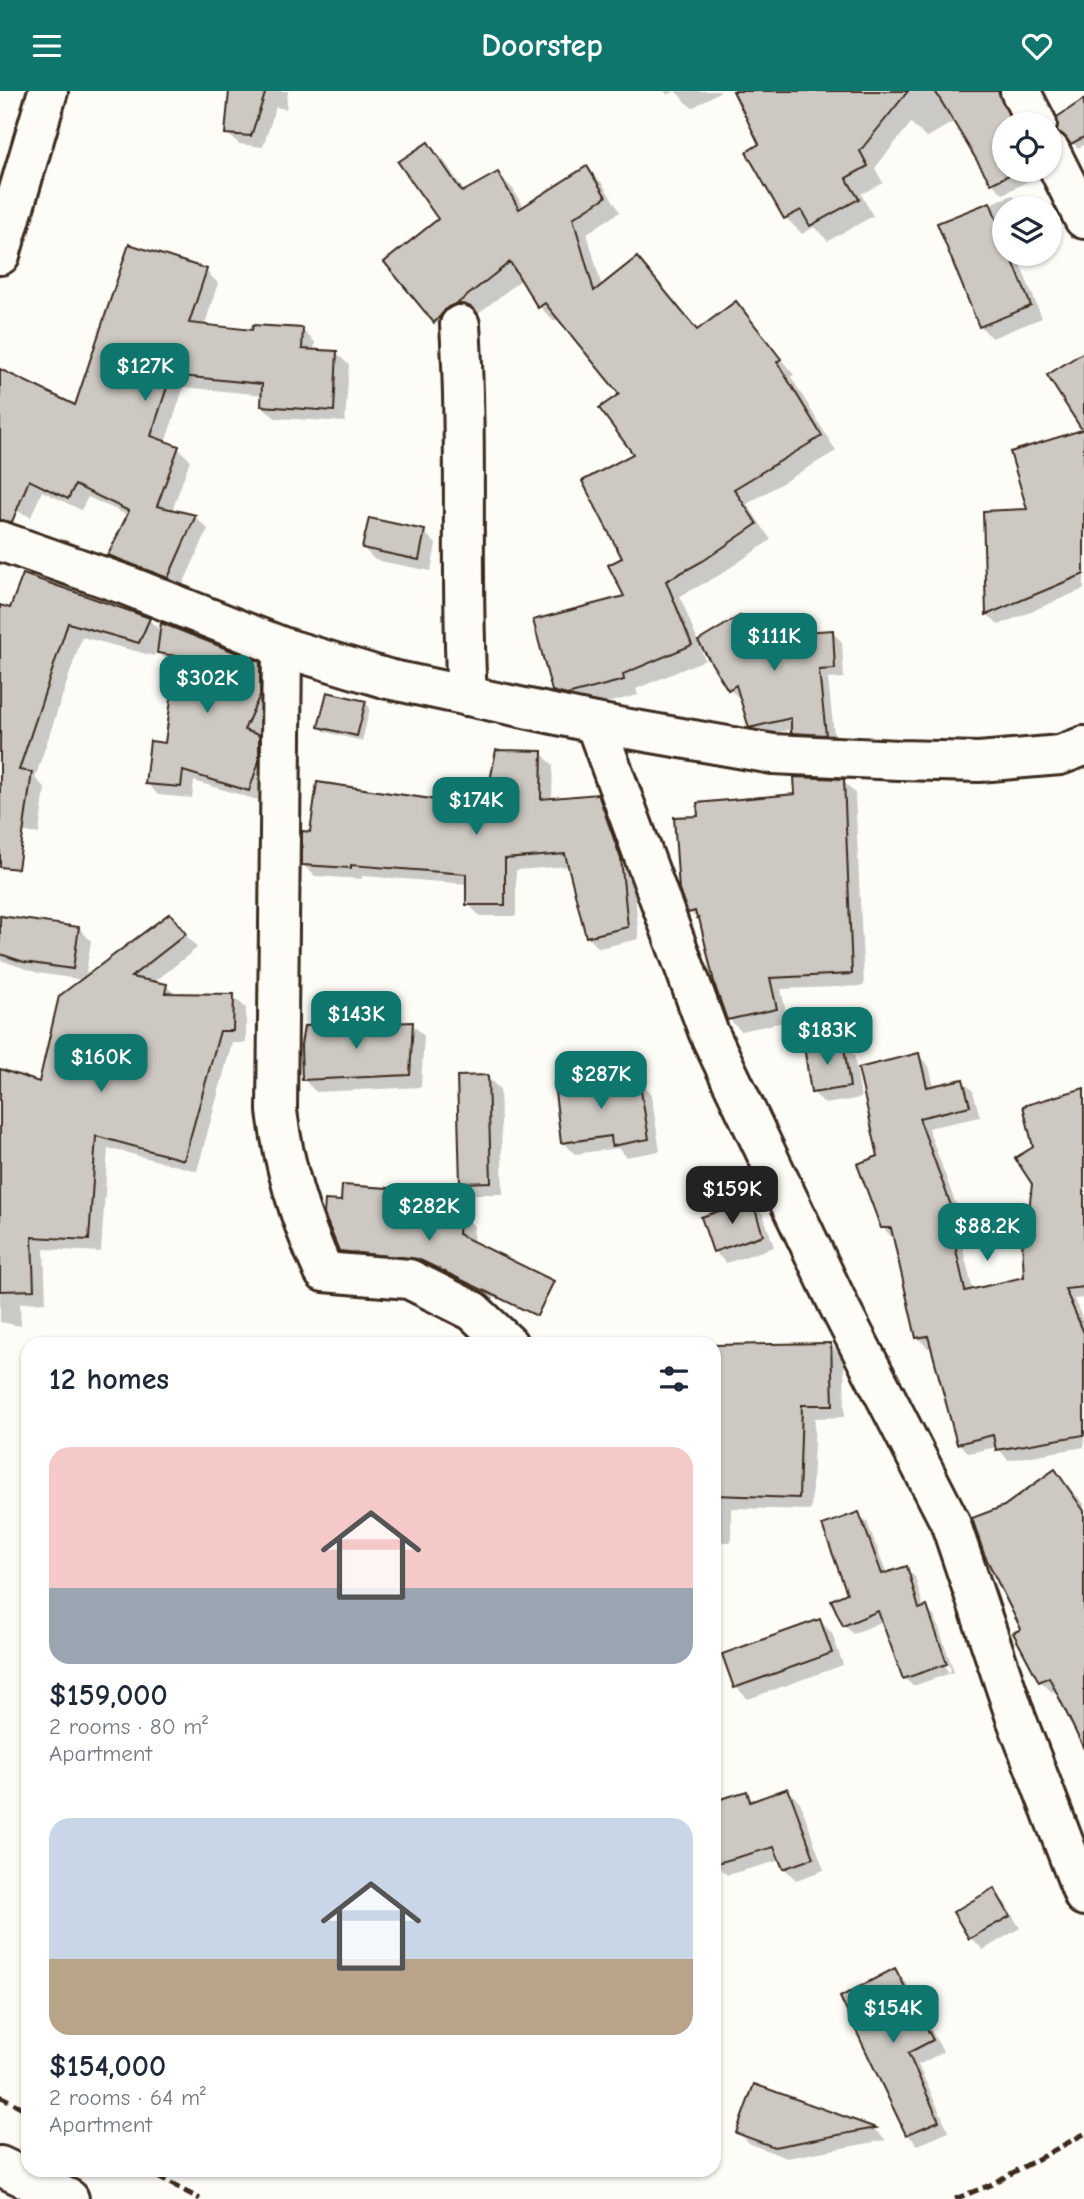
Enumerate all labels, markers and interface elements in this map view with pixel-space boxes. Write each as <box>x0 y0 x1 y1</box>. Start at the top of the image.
icon: menu <box>28 27 66 65</box>
text: Doorstep <box>481 27 603 64</box>
icon: heart <box>1018 27 1056 65</box>
map controls <box>992 112 1062 266</box>
button: locate <box>992 112 1062 182</box>
button: layers <box>992 196 1062 266</box>
pin: $127K <box>96 343 194 403</box>
text: $127K <box>116 352 174 379</box>
pin: $111K <box>725 613 823 673</box>
text: $111K <box>747 622 801 649</box>
pin: $302K <box>158 655 256 715</box>
text: $302K <box>176 664 238 691</box>
pin: $174K <box>427 777 525 837</box>
text: $174K <box>448 786 504 813</box>
pin: $143K <box>307 991 405 1051</box>
text: $143K <box>327 1000 385 1027</box>
pin: $183K <box>778 1007 876 1067</box>
text: $183K <box>798 1016 856 1043</box>
pin: $160K <box>52 1035 150 1094</box>
text: $160K <box>70 1043 132 1070</box>
pin: $287K <box>552 1051 650 1111</box>
text: $287K <box>571 1060 631 1087</box>
pin: $159K <box>683 1167 781 1226</box>
text: $159K <box>702 1175 762 1202</box>
pin: $282K <box>380 1183 478 1243</box>
text: $282K <box>398 1192 460 1219</box>
pin: $88.2K <box>930 1203 1044 1263</box>
text: $88.2K <box>954 1212 1020 1239</box>
icon: filters <box>655 1360 693 1398</box>
text: 12 homes <box>49 1362 169 1397</box>
icon: home <box>308 1492 434 1618</box>
text: $159,000 <box>49 1678 168 1713</box>
text: 2 rooms · 80 m² <box>49 1713 208 1740</box>
text: Apartment <box>49 1740 152 1767</box>
icon: home <box>308 1863 434 1989</box>
pin: $154K <box>844 1986 942 2045</box>
text: $154K <box>864 1994 922 2021</box>
text: $154,000 <box>49 2049 166 2084</box>
text: 2 rooms · 64 m² <box>49 2084 206 2111</box>
text: Apartment <box>49 2111 152 2138</box>

